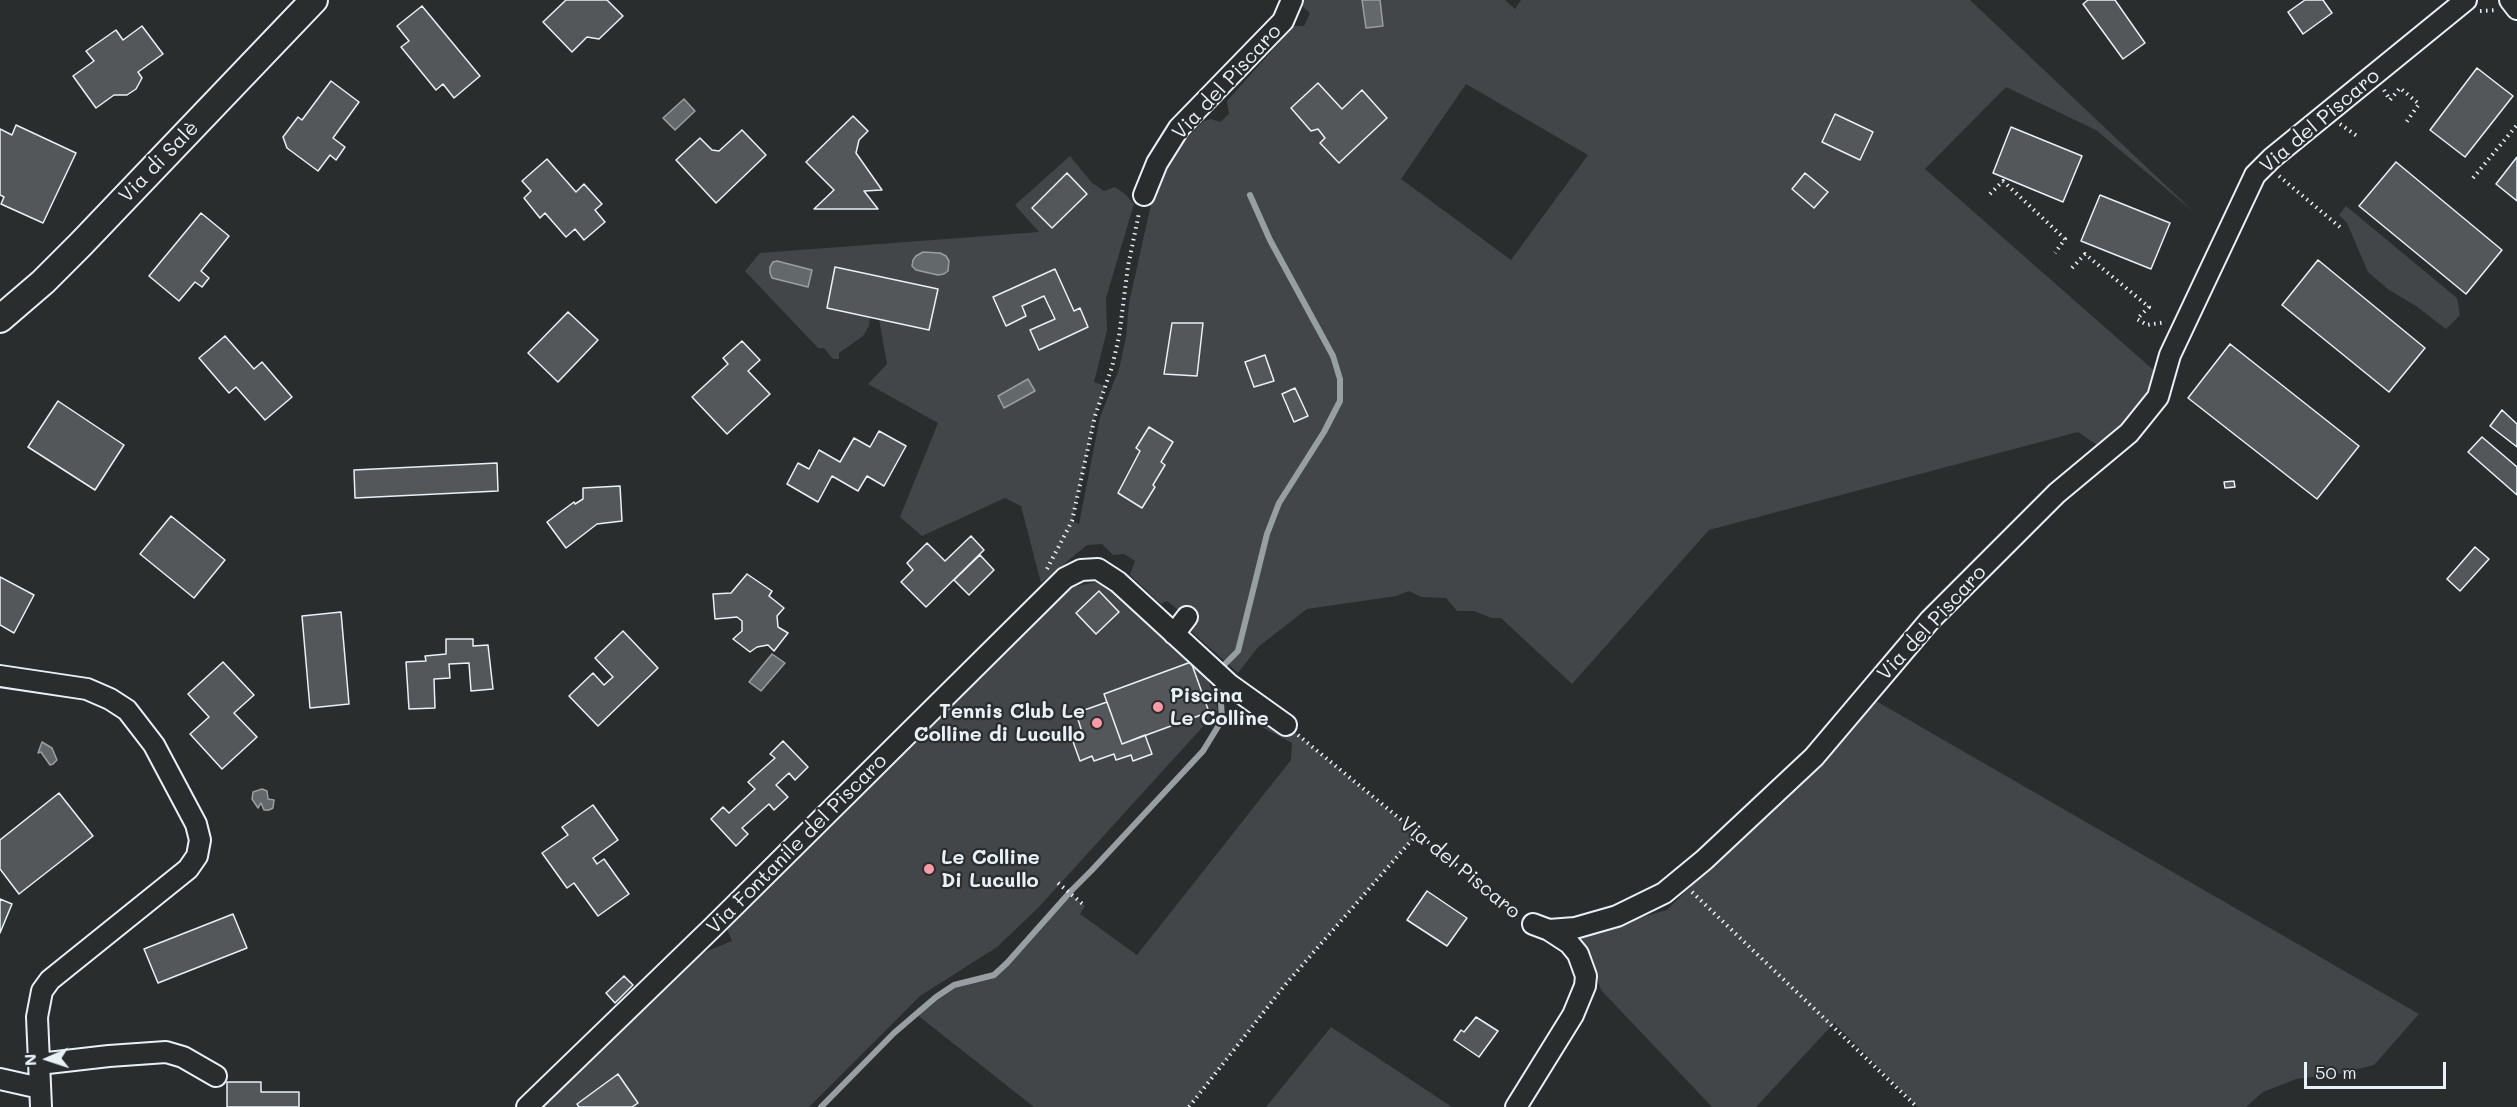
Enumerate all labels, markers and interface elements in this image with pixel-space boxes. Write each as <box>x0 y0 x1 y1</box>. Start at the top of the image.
street label: Via del Piscaro <box>1168 20 1286 144</box>
street label: Via del Piscaro <box>2255 64 2385 178</box>
street label: Via di Salè <box>114 116 204 208</box>
street label: Via del Piscaro <box>1873 561 1991 685</box>
place label: Piscina Le Colline <box>1170 684 1269 731</box>
place label: Tennis Club Le Colline di Lucullo <box>914 700 1085 747</box>
marker: Piscina Le Colline <box>1151 700 1165 714</box>
marker: Tennis Club Le Colline di Lucullo <box>1090 716 1104 730</box>
street label: Via Fontanile del Piscaro <box>702 749 892 939</box>
street label: Via del Piscaro <box>1395 812 1525 924</box>
place label: Le Colline Di Lucullo <box>941 846 1040 893</box>
marker: Le Colline Di Lucullo <box>922 862 936 876</box>
north arrow <box>18 1029 78 1089</box>
scale bar <box>2307 1050 2450 1088</box>
text: N <box>19 1053 40 1067</box>
text: 50 m <box>2315 1060 2357 1084</box>

